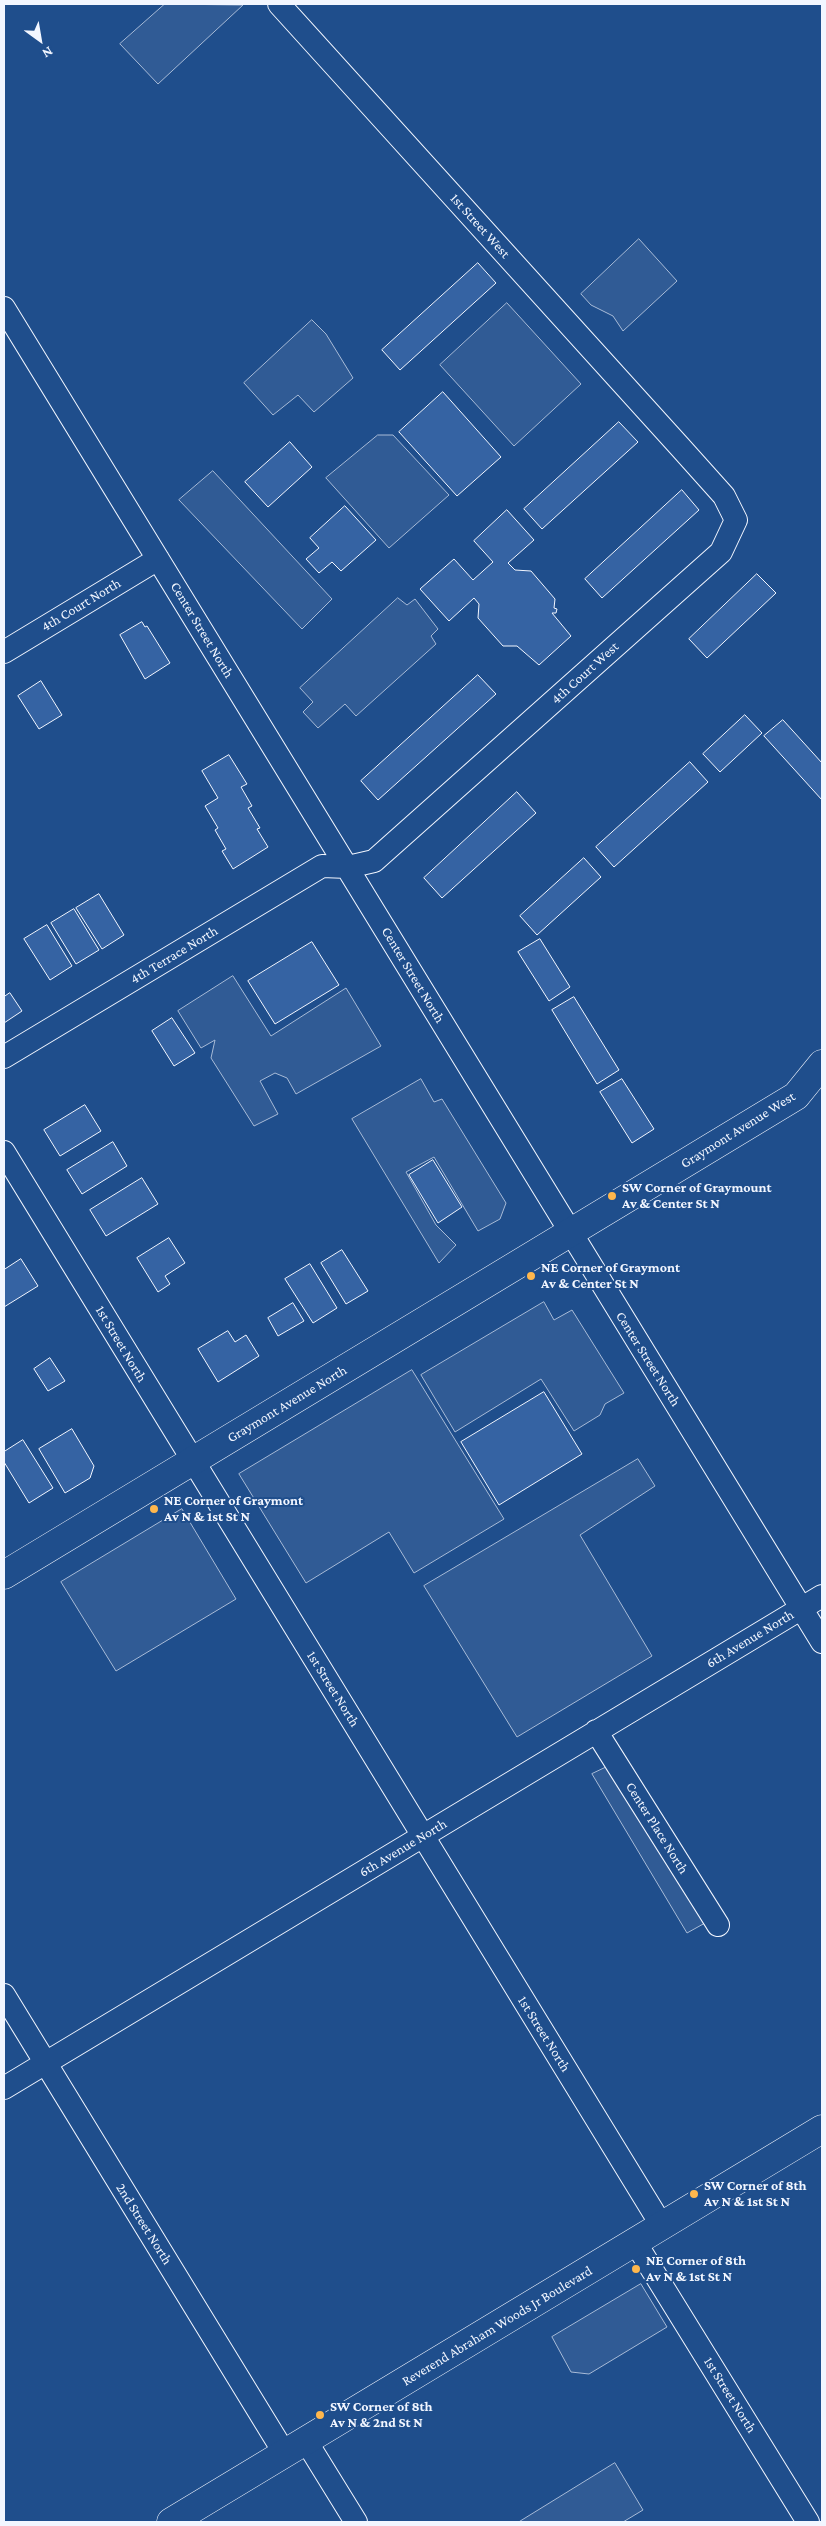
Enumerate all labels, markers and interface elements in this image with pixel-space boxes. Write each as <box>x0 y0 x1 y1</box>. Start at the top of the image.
north arrow <box>15 15 65 65</box>
text: N <box>40 43 56 62</box>
street label: 1st Street West <box>447 190 513 262</box>
street label: 4th Court North <box>38 575 124 635</box>
street label: Center Street North <box>167 579 237 681</box>
street label: 4th Court West <box>548 638 622 708</box>
street label: 4th Terrace North <box>127 922 221 988</box>
street label: Center Street North <box>378 924 448 1026</box>
street label: Graymont Avenue West <box>678 1088 798 1172</box>
place label: SW Corner of Graymount Av & Center St N <box>622 1180 772 1212</box>
marker: SW Corner of Graymount Av & Center St N <box>606 1190 618 1202</box>
place label: NE Corner of Graymont Av & Center St N <box>541 1260 680 1292</box>
marker: NE Corner of Graymont Av & Center St N <box>525 1270 537 1282</box>
street label: 1st Street North <box>92 1303 150 1385</box>
street label: Center Street North <box>612 1308 684 1410</box>
street label: Graymont Avenue North <box>224 1362 350 1446</box>
place label: NE Corner of Graymont Av N & 1st St N <box>164 1493 303 1525</box>
marker: NE Corner of Graymont Av N & 1st St N <box>148 1503 160 1515</box>
street label: 6th Avenue North <box>703 1606 797 1672</box>
street label: 1st Street North <box>303 1648 363 1730</box>
street label: Center Place North <box>622 1779 692 1877</box>
street label: 6th Avenue North <box>356 1815 450 1881</box>
street label: 1st Street North <box>514 1993 574 2075</box>
place label: SW Corner of 8th Av N & 1st St N <box>704 2178 807 2210</box>
street label: 2nd Street North <box>112 2180 176 2268</box>
marker: SW Corner of 8th Av N & 1st St N <box>688 2188 700 2200</box>
place label: NE Corner of 8th Av N & 1st St N <box>646 2253 746 2286</box>
street label: Reverend Abraham Woods Jr Boulevard <box>399 2262 595 2390</box>
marker: NE Corner of 8th Av N & 1st St N <box>630 2263 642 2275</box>
street label: 1st Street North <box>700 2354 760 2436</box>
place label: SW Corner of 8th Av N & 2nd St N <box>330 2399 433 2432</box>
marker: SW Corner of 8th Av N & 2nd St N <box>314 2409 326 2421</box>

